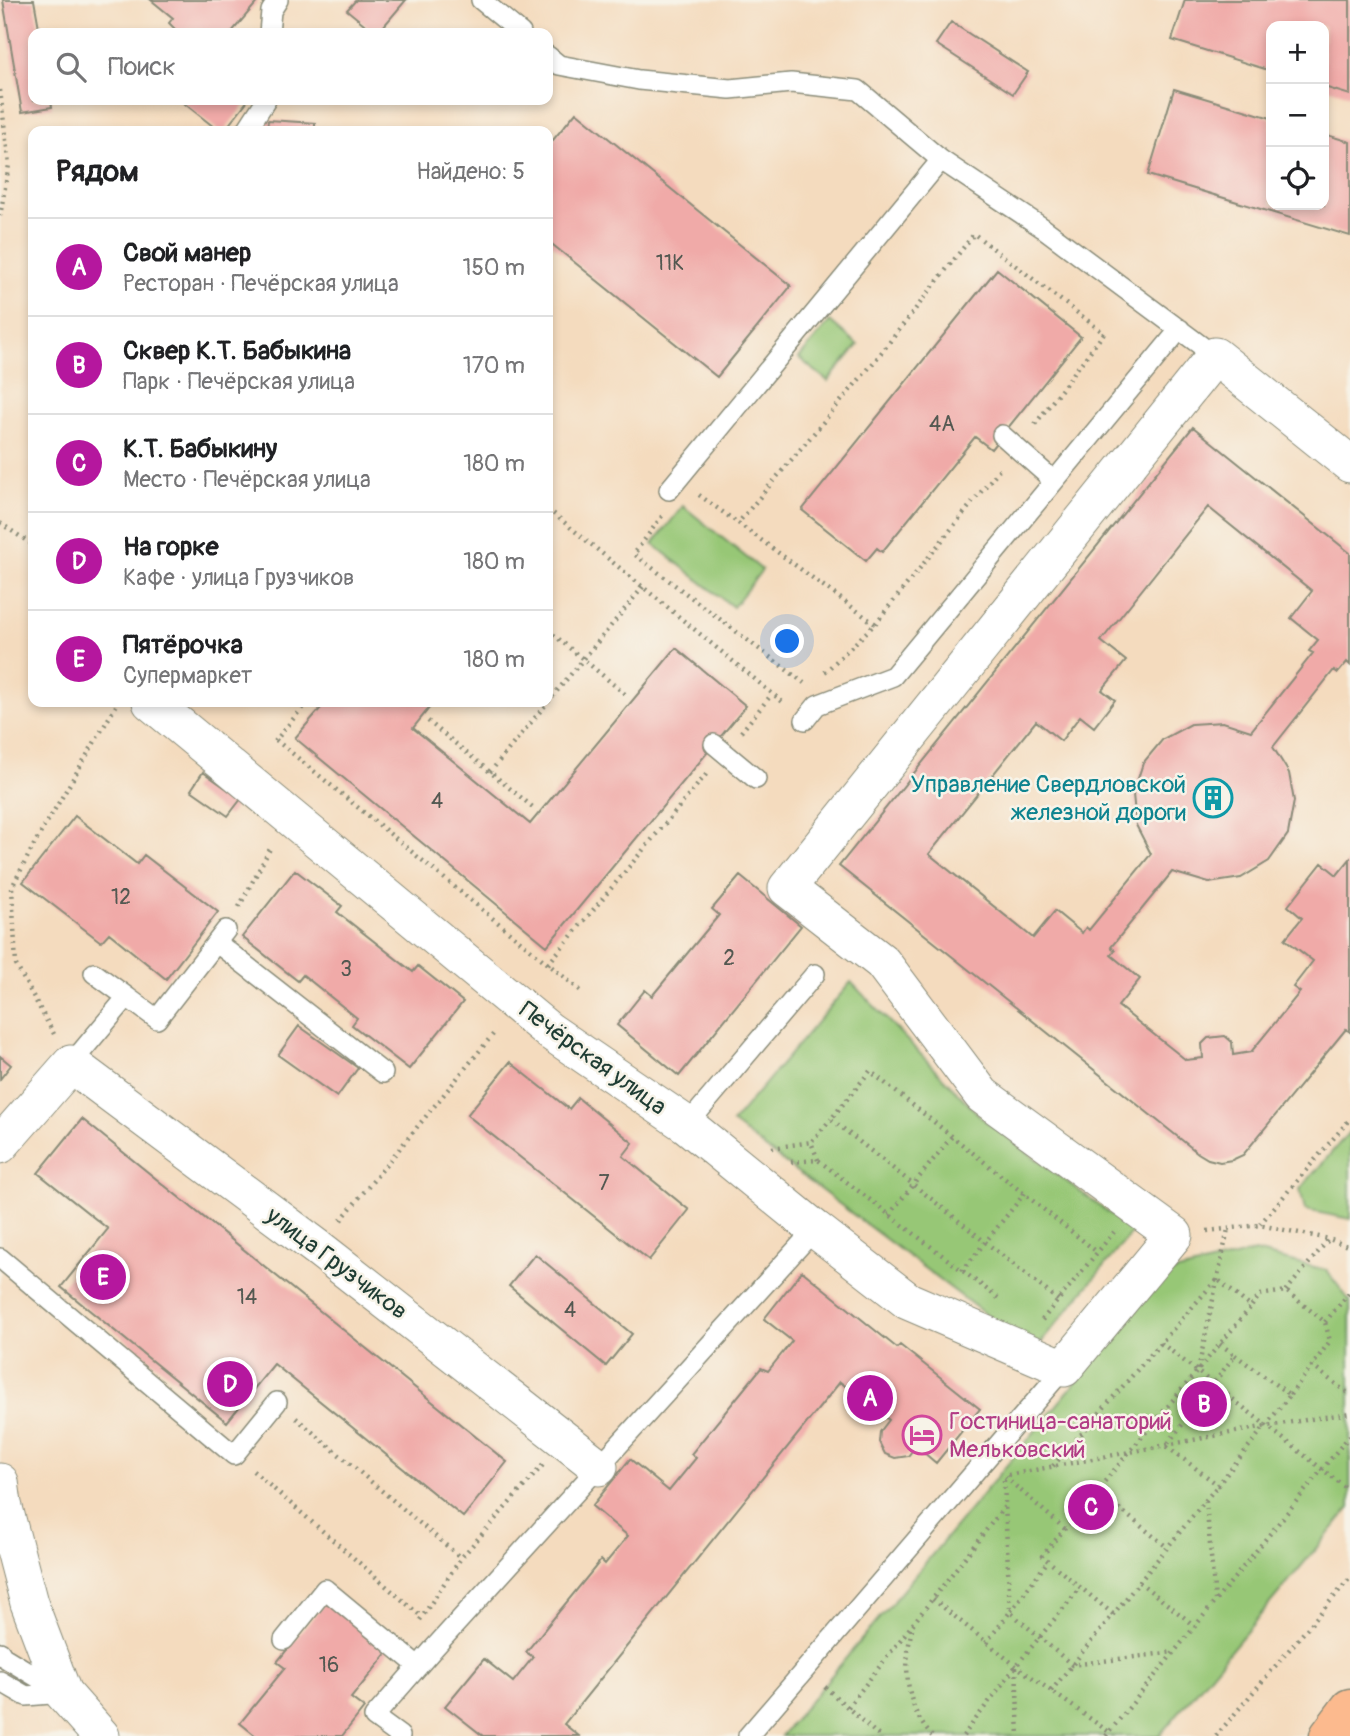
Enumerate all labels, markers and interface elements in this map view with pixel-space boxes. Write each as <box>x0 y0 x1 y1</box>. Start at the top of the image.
map controls <box>1266 21 1329 210</box>
button: + <box>1266 21 1329 84</box>
search box <box>28 28 553 105</box>
icon: search <box>52 48 90 86</box>
text: Поиск <box>108 51 176 83</box>
button: − <box>1266 84 1329 147</box>
button: locate <box>1266 147 1329 210</box>
text: Рядом <box>56 153 139 190</box>
text: Найдено: 5 <box>416 157 525 186</box>
text: Свой манер <box>123 237 251 269</box>
house number: 11К <box>656 250 684 277</box>
text: A <box>72 253 86 282</box>
text: 150 m <box>462 253 525 282</box>
text: Ресторан · Печёрская улица <box>123 269 399 298</box>
text: Сквер К.Т. Бабыкина <box>123 335 351 367</box>
text: B <box>72 351 86 380</box>
text: 170 m <box>463 351 525 380</box>
text: Парк · Печёрская улица <box>123 367 355 396</box>
house number: 4А <box>929 411 955 438</box>
text: К.Т. Бабыкину <box>123 433 277 465</box>
text: C <box>72 449 86 478</box>
text: 180 m <box>463 449 525 478</box>
text: Место · Печёрская улица <box>123 465 371 494</box>
text: На горке <box>123 531 219 563</box>
text: D <box>72 547 86 576</box>
text: 180 m <box>463 547 525 576</box>
text: Кафе · улица Грузчиков <box>123 563 354 592</box>
your location <box>770 624 804 658</box>
text: Пятёрочка <box>123 629 243 661</box>
text: E <box>73 645 85 674</box>
text: 180 m <box>463 645 525 674</box>
text: Супермаркет <box>123 661 252 690</box>
place label: Управление Свердловской железной дороги <box>910 770 1186 827</box>
building icon: Управление Свердловской железной дороги <box>1192 777 1234 819</box>
house number: 4 <box>431 788 443 815</box>
house number: 12 <box>111 884 131 911</box>
house number: 2 <box>723 945 735 972</box>
house number: 3 <box>340 956 352 983</box>
street label: Печёрская улица <box>514 995 672 1121</box>
house number: 7 <box>598 1170 610 1197</box>
street label: улица Грузчиков <box>259 1200 413 1326</box>
pin: E <box>80 1251 126 1303</box>
house number: 14 <box>237 1284 257 1311</box>
house number: 4 <box>564 1297 576 1324</box>
pin: D <box>207 1358 253 1410</box>
pin: A <box>847 1372 893 1424</box>
pin: B <box>1181 1378 1227 1430</box>
place label: Гостиница-санаторий Мельковский <box>949 1407 1172 1464</box>
hotel icon: Гостиница-санаторий Мельковский <box>901 1414 943 1456</box>
pin: C <box>1068 1481 1114 1533</box>
house number: 16 <box>319 1652 339 1679</box>

